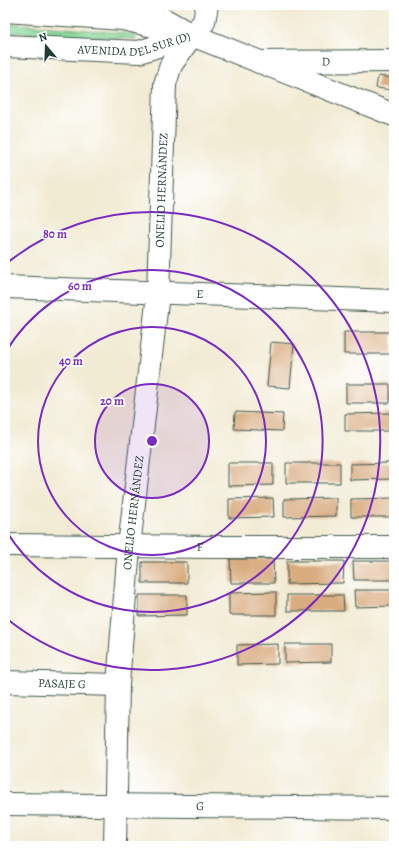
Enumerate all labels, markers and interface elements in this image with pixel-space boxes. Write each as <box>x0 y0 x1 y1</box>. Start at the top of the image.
north arrow <box>26 26 66 66</box>
street label: AVENIDA DEL SUR (D) <box>76 28 192 60</box>
text: N <box>37 29 49 45</box>
street label: D <box>322 53 330 70</box>
street label: ONELIO HERNÁNDEZ <box>152 132 171 248</box>
text: 80 m <box>43 226 67 242</box>
text: 60 m <box>68 278 92 294</box>
street label: E <box>196 286 204 302</box>
text: 40 m <box>59 353 83 369</box>
text: 20 m <box>100 393 124 409</box>
centre of rings <box>145 434 159 448</box>
street label: ONELIO HERNÁNDEZ <box>119 454 147 571</box>
street label: F <box>197 539 203 555</box>
street label: PASAJE G <box>38 675 86 692</box>
street label: G <box>196 798 204 814</box>

